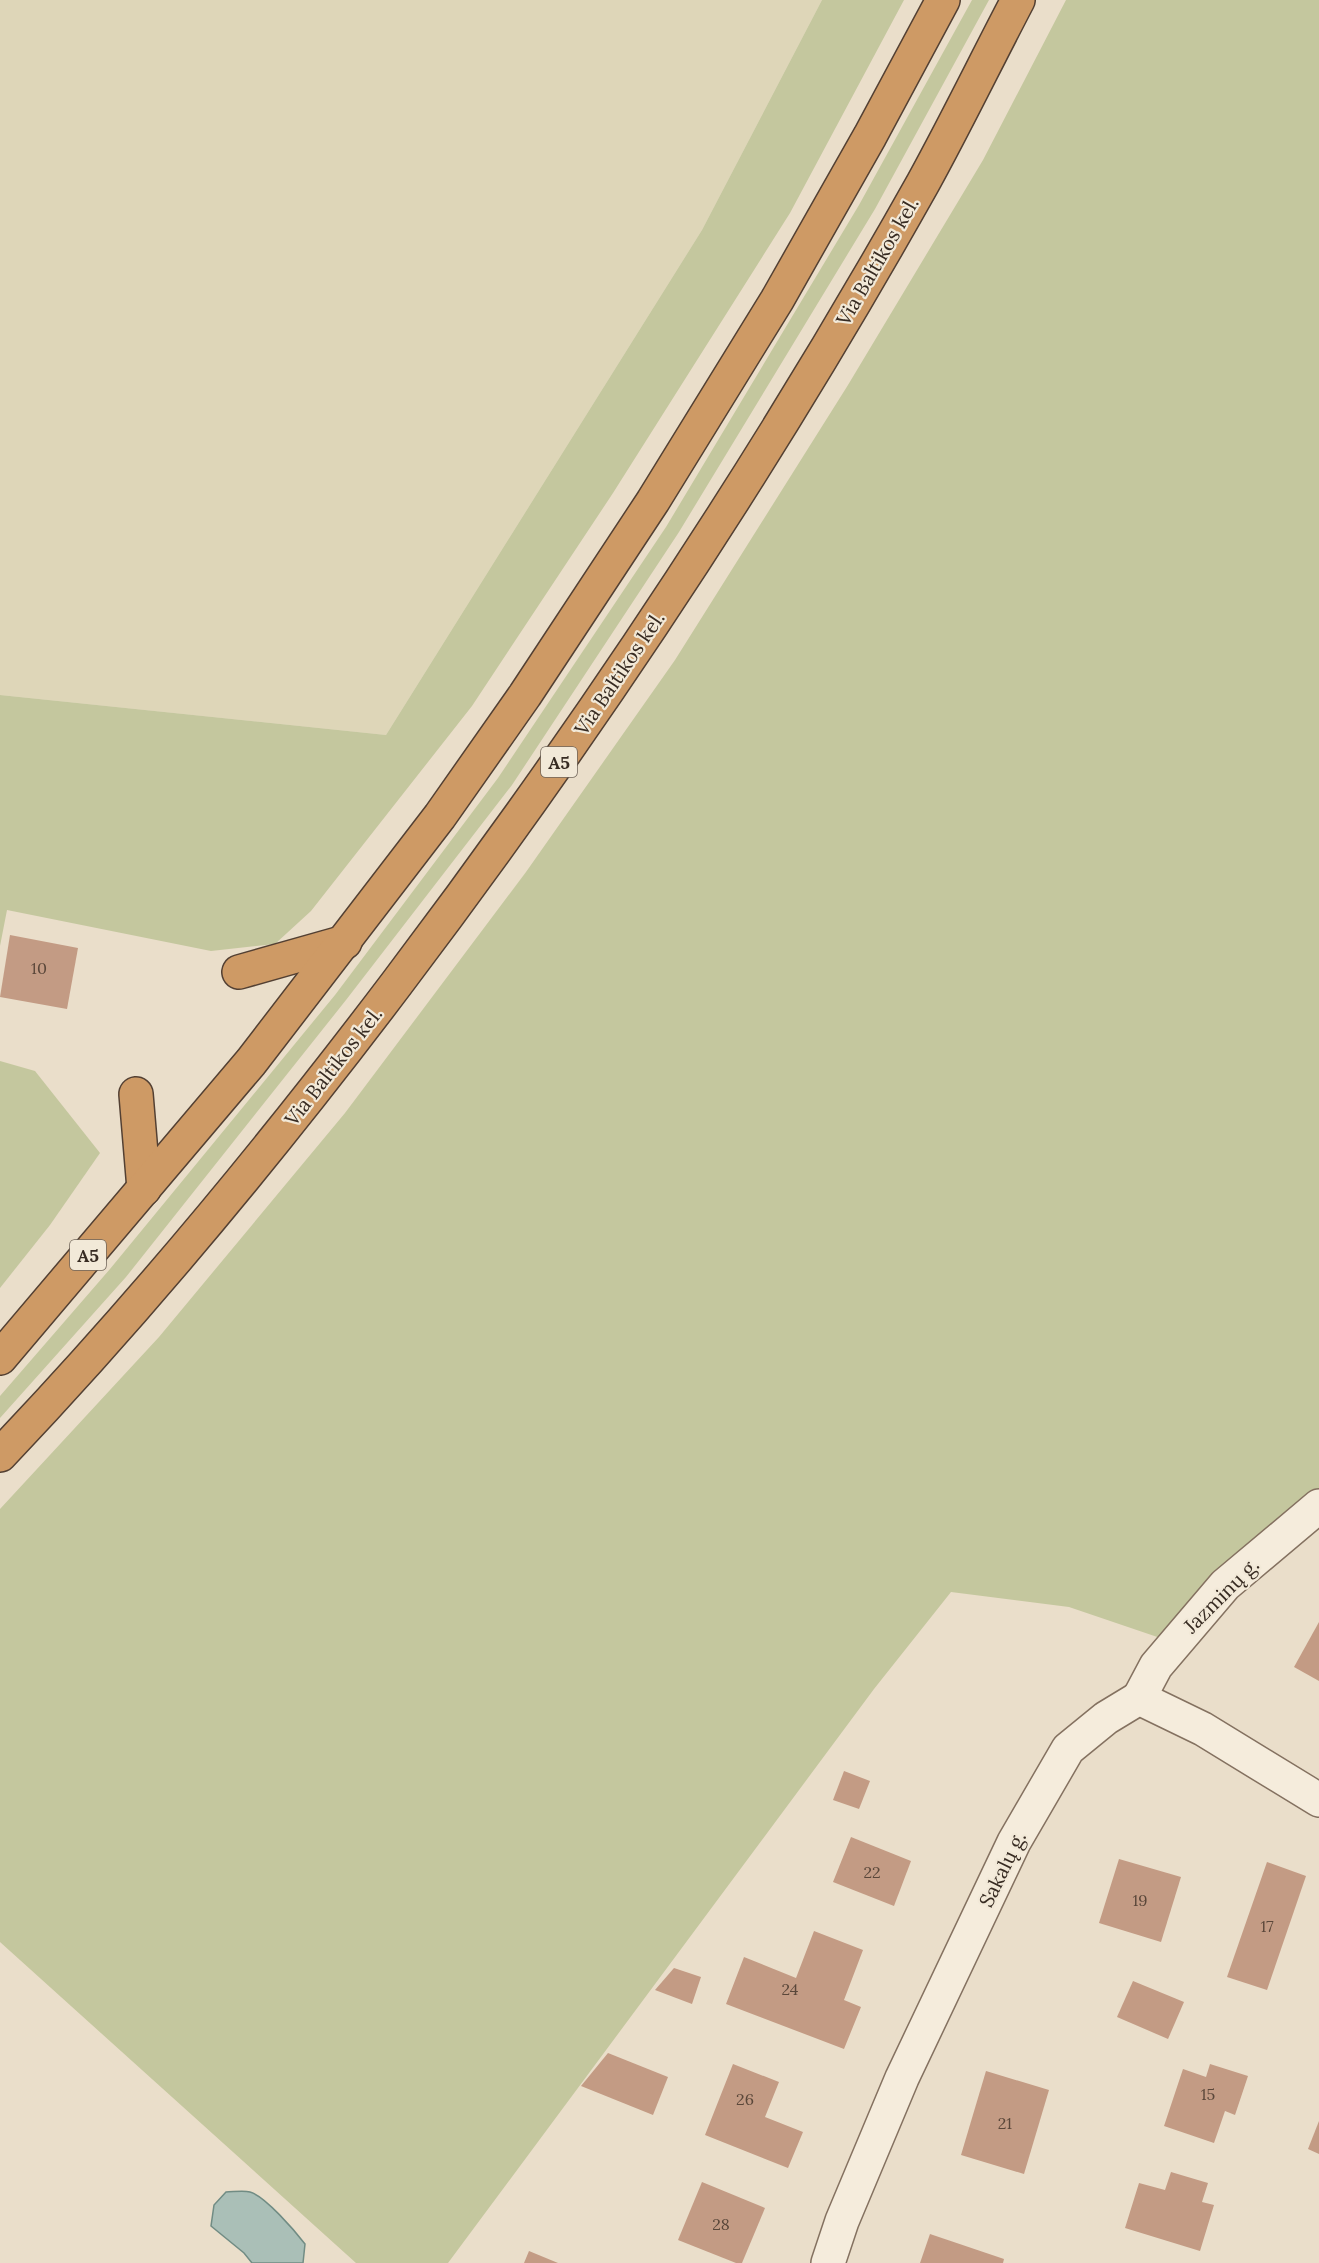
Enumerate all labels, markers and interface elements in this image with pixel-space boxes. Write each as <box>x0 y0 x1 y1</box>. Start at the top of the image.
street label: Via Baltikos kel. <box>830 192 924 331</box>
street label: Via Baltikos kel. <box>568 606 670 741</box>
road number: A5 <box>541 747 577 777</box>
house number: 10 <box>31 958 47 978</box>
street label: Via Baltikos kel. <box>278 1002 387 1131</box>
road number: A5 <box>70 1240 106 1270</box>
street label: Jazminų g. <box>1177 1552 1264 1639</box>
street label: Sakalų g. <box>973 1827 1031 1911</box>
house number: 22 <box>863 1862 881 1882</box>
house number: 19 <box>1132 1890 1148 1910</box>
house number: 17 <box>1260 1916 1274 1936</box>
house number: 24 <box>782 1979 799 1999</box>
house number: 15 <box>1201 2084 1215 2104</box>
house number: 26 <box>736 2089 754 2109</box>
house number: 21 <box>998 2113 1012 2133</box>
house number: 28 <box>712 2214 730 2234</box>

